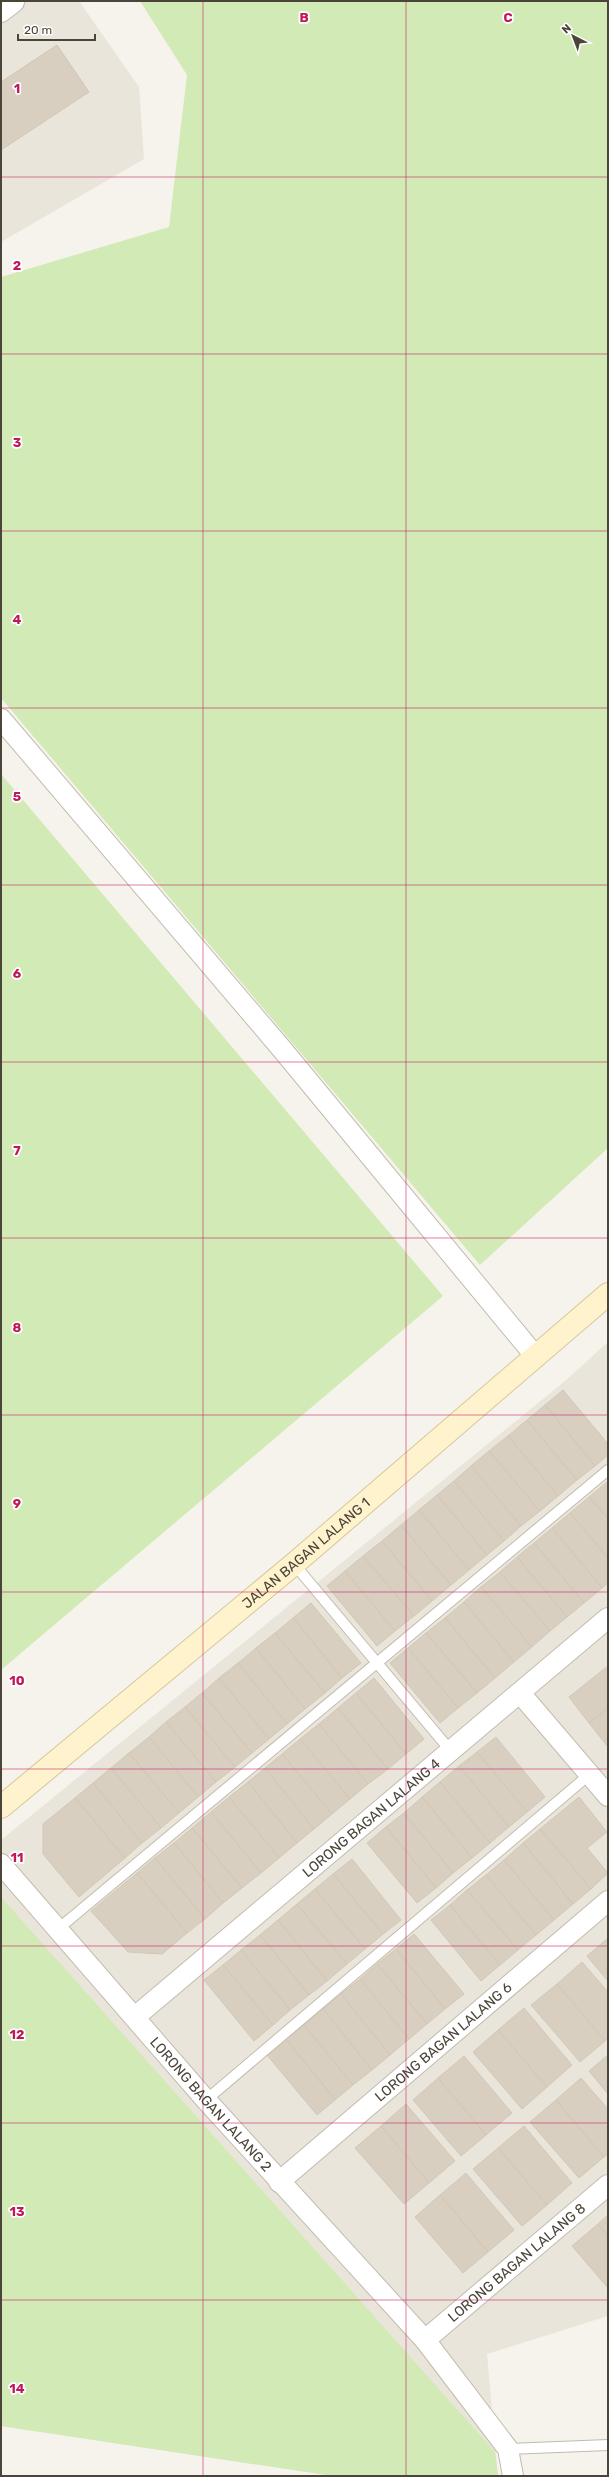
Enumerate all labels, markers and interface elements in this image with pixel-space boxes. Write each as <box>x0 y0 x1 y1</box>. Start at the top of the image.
text: B <box>299 10 309 25</box>
text: C <box>503 10 513 25</box>
scale bar <box>18 16 95 42</box>
north arrow <box>553 16 593 56</box>
text: N <box>559 21 574 36</box>
text: 20 m <box>24 23 52 37</box>
text: 1 <box>14 81 20 96</box>
text: 2 <box>13 258 21 273</box>
text: 3 <box>13 435 22 450</box>
text: 4 <box>13 612 22 627</box>
text: 5 <box>13 789 21 804</box>
text: 6 <box>13 966 22 981</box>
text: 7 <box>13 1143 21 1158</box>
text: 8 <box>13 1320 22 1335</box>
street label: JALAN BAGAN LALANG 1 <box>239 1494 373 1612</box>
text: 9 <box>13 1496 21 1511</box>
text: 10 <box>9 1673 25 1688</box>
street label: LORONG BAGAN LALANG 4 <box>299 1755 444 1881</box>
text: 11 <box>11 1850 23 1865</box>
street label: LORONG BAGAN LALANG 6 <box>371 1979 515 2105</box>
text: 12 <box>10 2027 24 2042</box>
street label: LORONG BAGAN LALANG 2 <box>147 2033 275 2175</box>
street label: LORONG BAGAN LALANG 8 <box>444 2199 589 2326</box>
text: 13 <box>9 2204 25 2219</box>
text: 14 <box>9 2381 25 2396</box>

